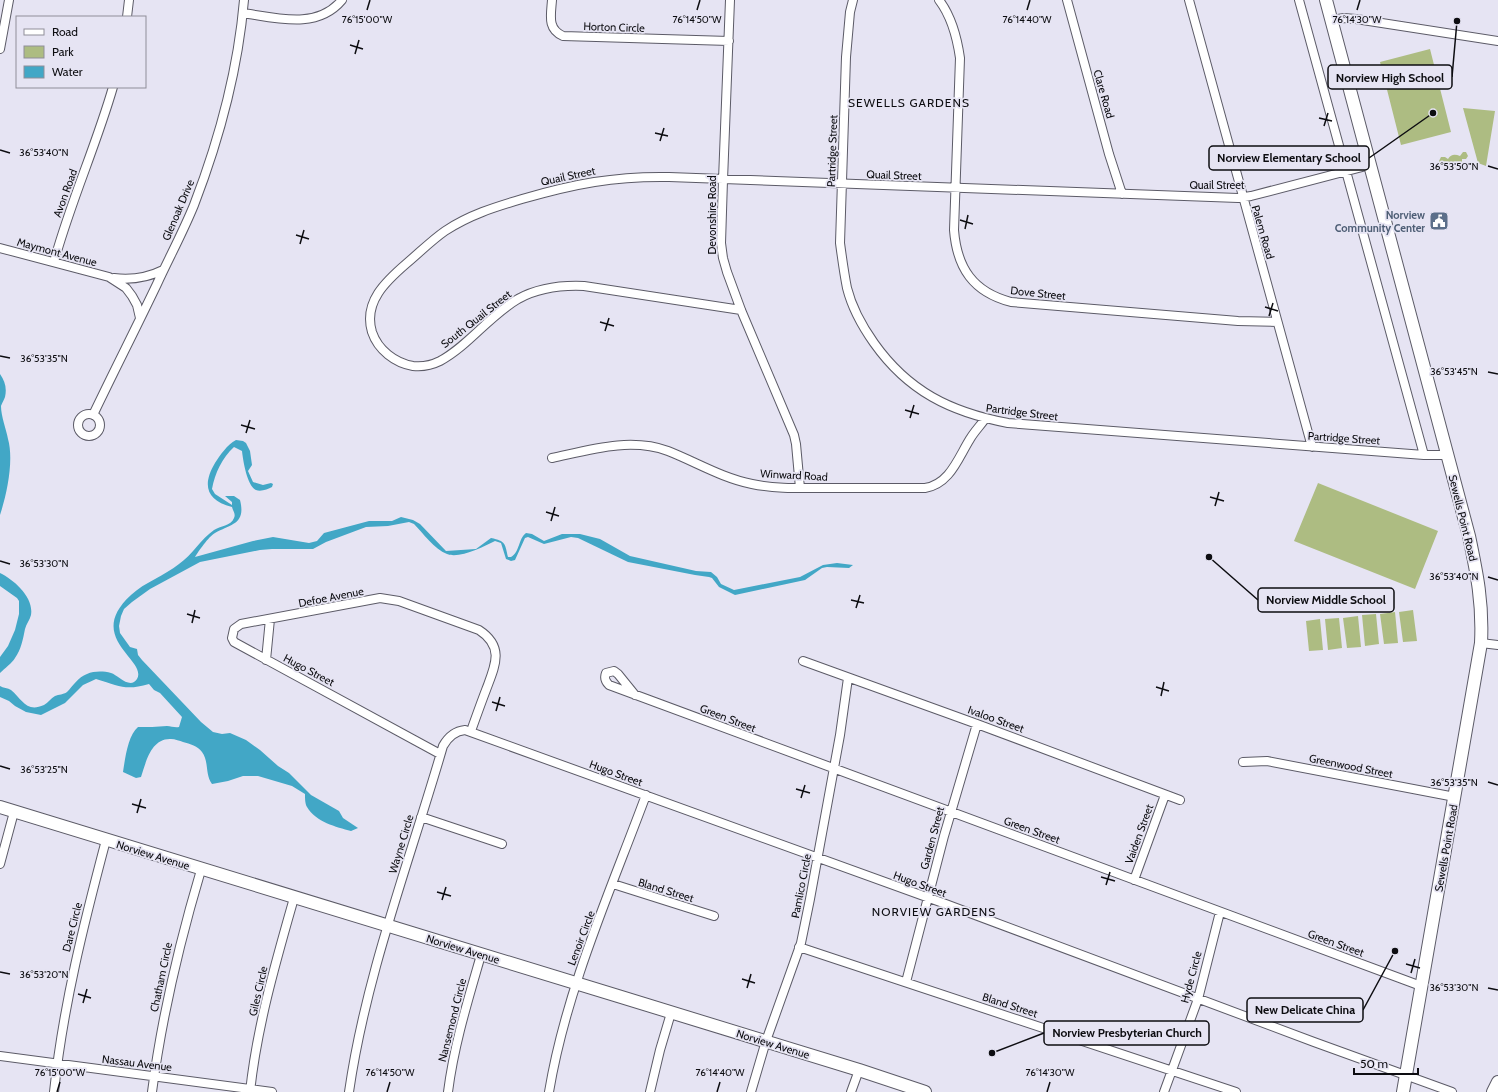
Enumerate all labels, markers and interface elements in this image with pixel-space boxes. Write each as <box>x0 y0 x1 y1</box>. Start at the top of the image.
text: 76°15'00"W <box>342 13 393 26</box>
text: 76°14'50"W <box>673 13 722 26</box>
text: 76°14'40"W <box>1002 13 1052 26</box>
text: 76°14'30"W <box>1333 13 1382 26</box>
legend <box>16 16 146 88</box>
street label: Horton Circle <box>583 19 645 35</box>
text: Road <box>52 24 78 39</box>
text: Park <box>52 44 74 59</box>
text: Water <box>52 64 83 79</box>
callout: Norview High School <box>1328 65 1452 89</box>
street label: Clare Road <box>1090 68 1118 120</box>
text: Norview High School <box>1336 70 1444 85</box>
district label: SEWELLS GARDENS <box>848 95 970 110</box>
street label: Partridge Street <box>824 114 840 187</box>
text: 36°53'40"N <box>19 146 69 159</box>
callout: Norview Elementary School <box>1209 146 1369 170</box>
text: Norview Elementary School <box>1217 150 1361 165</box>
text: 36°53'50"N <box>1429 160 1479 173</box>
street label: Quail Street <box>540 163 597 189</box>
street label: Avon Road <box>50 167 80 219</box>
street label: Quail Street <box>866 167 922 183</box>
street label: Devonshire Road <box>705 175 719 255</box>
street label: Glenoak Drive <box>159 177 197 243</box>
street label: Quail Street <box>1189 178 1245 192</box>
street label: Palem Road <box>1249 203 1277 261</box>
place label: Norview Community Center <box>1335 208 1425 235</box>
public building icon: Norview Community Center <box>1428 210 1450 232</box>
street label: Maymont Avenue <box>15 235 99 270</box>
street label: Dove Street <box>1010 283 1067 303</box>
street label: South Quail Street <box>438 287 514 351</box>
text: 36°53'35"N <box>20 352 68 365</box>
text: 36°53'45"N <box>1430 365 1478 378</box>
street label: Partridge Street <box>985 401 1059 423</box>
street label: Partridge Street <box>1307 428 1381 448</box>
street label: Winward Road <box>760 466 828 484</box>
street label: Sewells Point Road <box>1446 473 1480 563</box>
text: 36°53'30"N <box>19 557 69 570</box>
text: 36°53'40"N <box>1429 570 1479 583</box>
street label: Defoe Avenue <box>297 584 365 610</box>
callout: Norview Middle School <box>1258 588 1394 612</box>
text: Norview Middle School <box>1266 592 1386 607</box>
street label: Hugo Street <box>281 651 337 689</box>
street label: Green Street <box>698 701 758 735</box>
street label: Ivaloo Street <box>966 702 1026 736</box>
street label: Greenwood Street <box>1308 751 1394 781</box>
street label: Hugo Street <box>587 757 645 789</box>
text: 36°53'25"N <box>20 763 68 776</box>
text: 36°53'35"N <box>1430 776 1478 789</box>
street label: Vaiden Street <box>1122 802 1156 866</box>
street label: Sewells Point Road <box>1431 803 1461 893</box>
street label: Garden Street <box>917 805 947 871</box>
street label: Wayne Circle <box>385 813 417 875</box>
street label: Green Street <box>1002 813 1062 847</box>
street label: Norview Avenue <box>115 837 192 873</box>
street label: Pamlico Circle <box>788 852 814 919</box>
street label: Hugo Street <box>891 868 949 900</box>
street label: Bland Street <box>637 875 696 905</box>
street label: Dare Circle <box>59 900 85 953</box>
district label: NORVIEW GARDENS <box>872 904 996 919</box>
street label: Lenoir Circle <box>564 908 598 967</box>
street label: Green Street <box>1306 926 1366 960</box>
street label: Norview Avenue <box>425 931 502 967</box>
street label: Chatham Circle <box>147 940 175 1013</box>
street label: Hyde Circle <box>1177 949 1205 1005</box>
street label: Giles Circle <box>245 964 271 1017</box>
text: 36°53'20"N <box>20 968 68 981</box>
street label: Nansemond Circle <box>435 976 469 1063</box>
text: 36°53'30"N <box>1429 981 1479 994</box>
street label: Bland Street <box>981 989 1040 1021</box>
callout: New Delicate China <box>1247 998 1363 1022</box>
text: New Delicate China <box>1255 1002 1355 1017</box>
callout: Norview Presbyterian Church <box>1044 1021 1209 1045</box>
text: Norview Presbyterian Church <box>1052 1025 1202 1040</box>
street label: Norview Avenue <box>735 1026 812 1062</box>
scale bar <box>1354 1050 1418 1076</box>
street label: Nassau Avenue <box>101 1052 173 1074</box>
text: 50 m <box>1360 1056 1388 1071</box>
text: 76°15'00"W <box>35 1066 86 1079</box>
text: 76°14'50"W <box>366 1066 415 1079</box>
text: 76°14'40"W <box>695 1066 745 1079</box>
text: 76°14'30"W <box>1026 1066 1075 1079</box>

